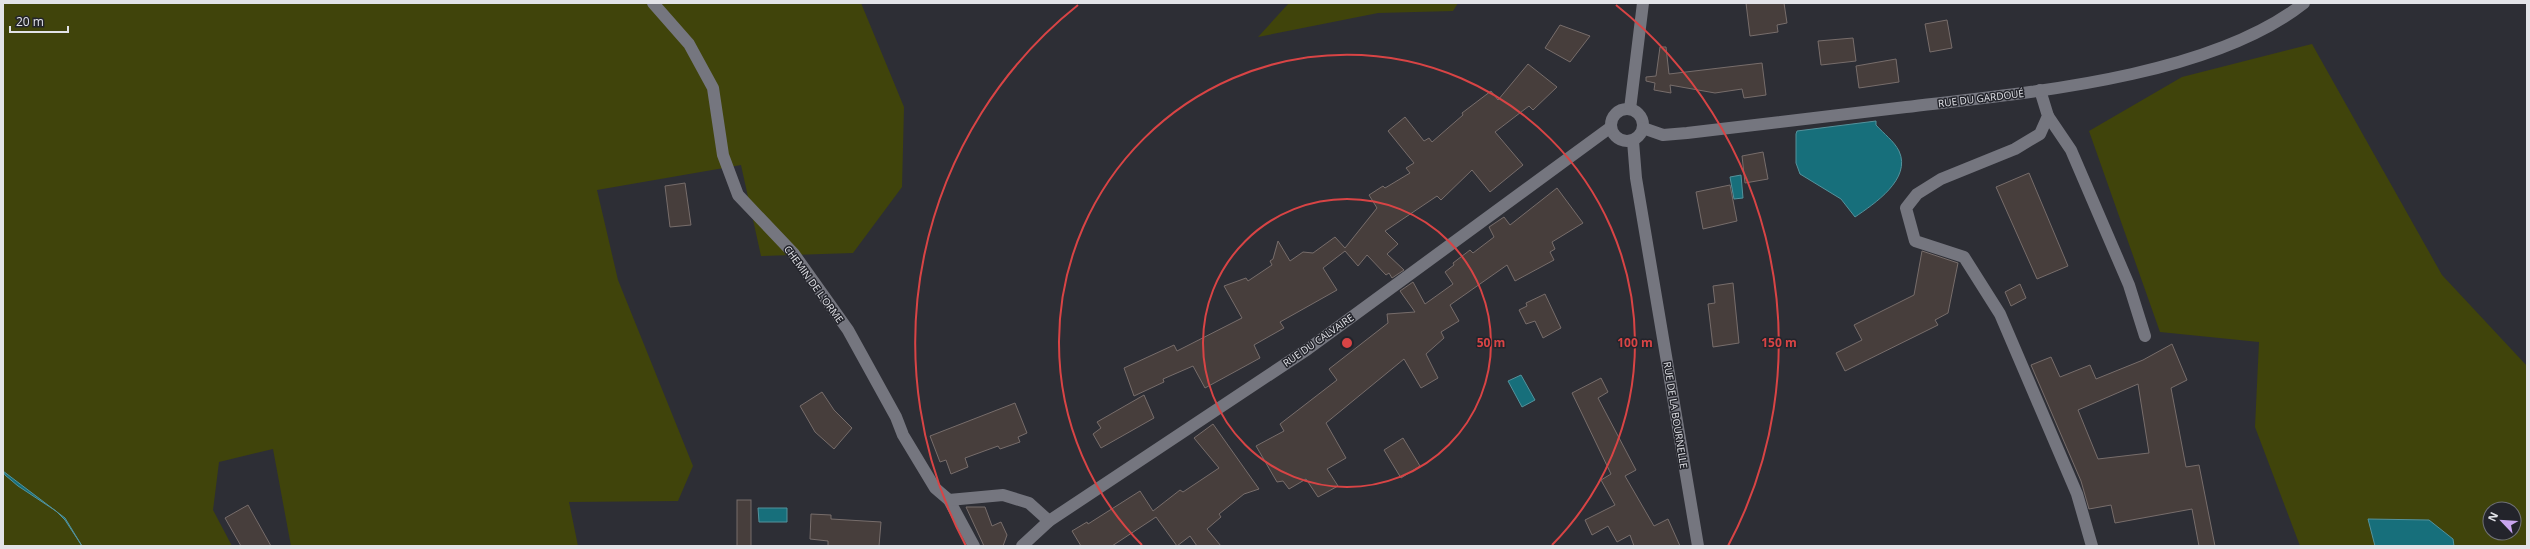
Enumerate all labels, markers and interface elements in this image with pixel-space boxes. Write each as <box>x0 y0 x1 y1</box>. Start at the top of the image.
scale bar <box>10 8 68 34</box>
text: 20 m <box>16 13 44 30</box>
street label: RUE DU GARDOUÉ <box>1937 86 2025 110</box>
street label: CHEMIN DE L'ORME <box>781 242 847 326</box>
street label: RUE DU CALVAIRE <box>1280 310 1356 370</box>
text: 50 m <box>1477 334 1505 351</box>
text: 100 m <box>1617 334 1653 351</box>
text: 150 m <box>1761 334 1797 351</box>
centre of rings <box>1340 336 1354 350</box>
street label: RUE DE LA BOURNELLE <box>1661 361 1691 469</box>
north arrow <box>2482 501 2522 541</box>
text: N <box>2484 509 2501 524</box>

